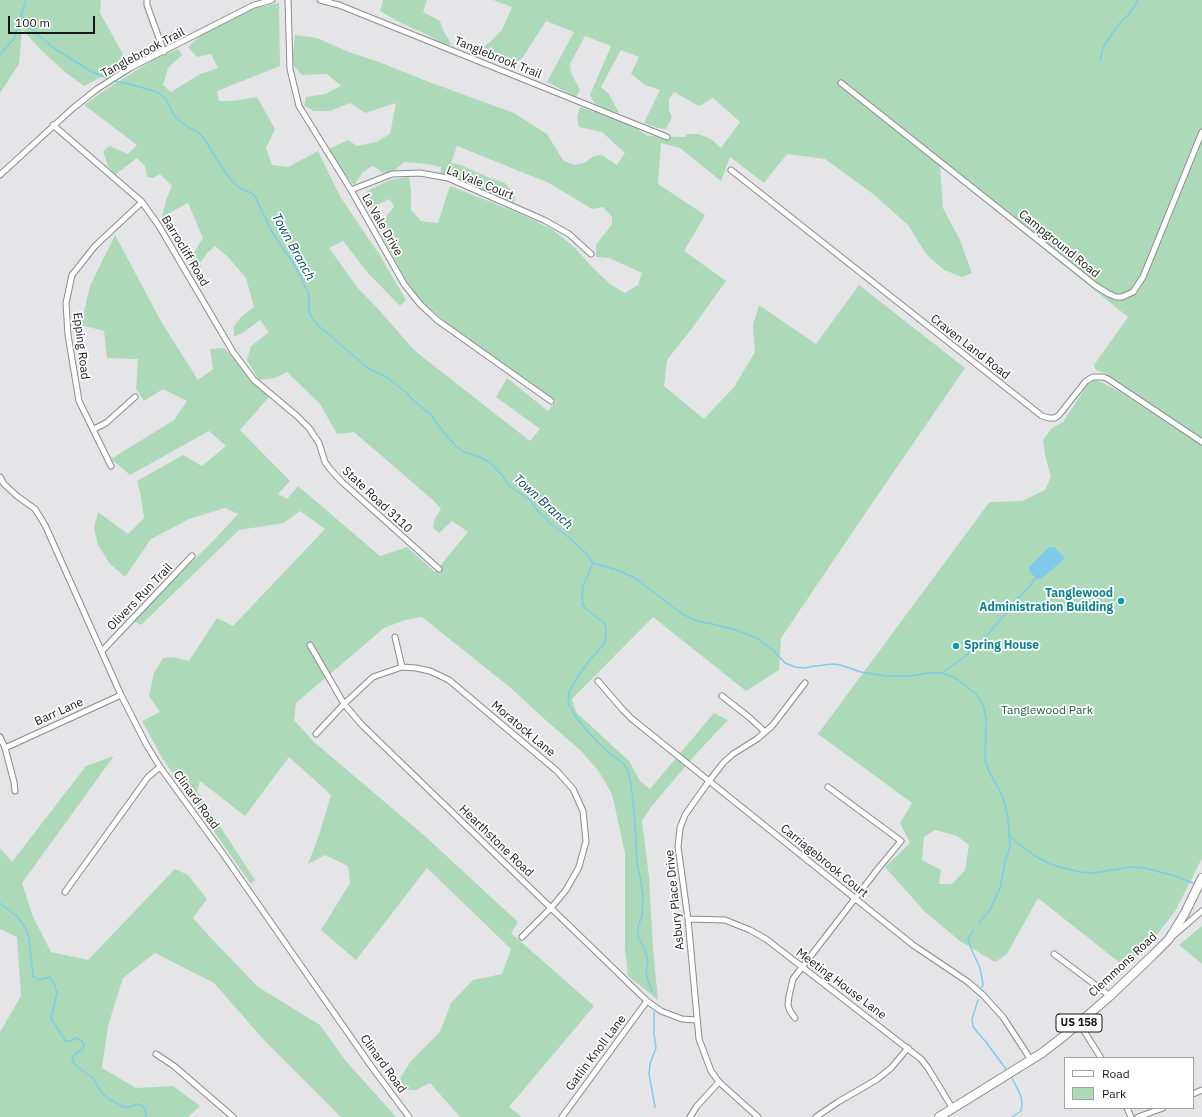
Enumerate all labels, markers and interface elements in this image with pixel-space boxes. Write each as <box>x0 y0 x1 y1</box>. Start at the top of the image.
scale bar <box>10 8 97 34</box>
text: 100 m <box>15 15 50 30</box>
street label: Tanglebrook Trail <box>99 25 187 81</box>
street label: Tanglebrook Trail <box>452 34 544 82</box>
street label: La Vale Court <box>444 163 516 203</box>
street label: La Vale Drive <box>358 191 406 259</box>
street label: Campground Road <box>1016 207 1102 281</box>
water label: Town Branch <box>268 211 318 283</box>
street label: Barrocliff Road <box>158 213 212 289</box>
street label: Epping Road <box>70 312 92 380</box>
street label: Craven Land Road <box>927 312 1013 382</box>
street label: State Road 3110 <box>339 464 415 536</box>
water label: Town Branch <box>510 471 576 533</box>
street label: Olivers Run Trail <box>104 560 176 634</box>
place label: Tanglewood Administration Building <box>979 587 1113 615</box>
marker: Tanglewood Administration Building <box>1116 596 1126 606</box>
place label: Spring House <box>964 639 1039 653</box>
marker: Spring House <box>951 641 961 651</box>
street label: Barr Lane <box>32 695 86 729</box>
street label: Moratock Lane <box>488 698 558 760</box>
park label: Tanglewood Park <box>1001 704 1093 718</box>
street label: Clinard Road <box>170 768 222 832</box>
street label: Hearthstone Road <box>456 802 536 880</box>
street label: Carriagebrook Court <box>777 821 871 901</box>
street label: Asbury Place Drive <box>663 849 687 951</box>
street label: Clemmons Road <box>1086 930 1160 1000</box>
street label: Meeting House Lane <box>793 945 889 1023</box>
street label: Gatlin Knoll Lane <box>563 1012 629 1094</box>
road number: US 158 <box>1056 1014 1102 1032</box>
street label: Clinard Road <box>357 1032 409 1096</box>
legend <box>1064 1057 1194 1109</box>
text: Road <box>1102 1066 1130 1081</box>
text: Park <box>1102 1086 1126 1101</box>

